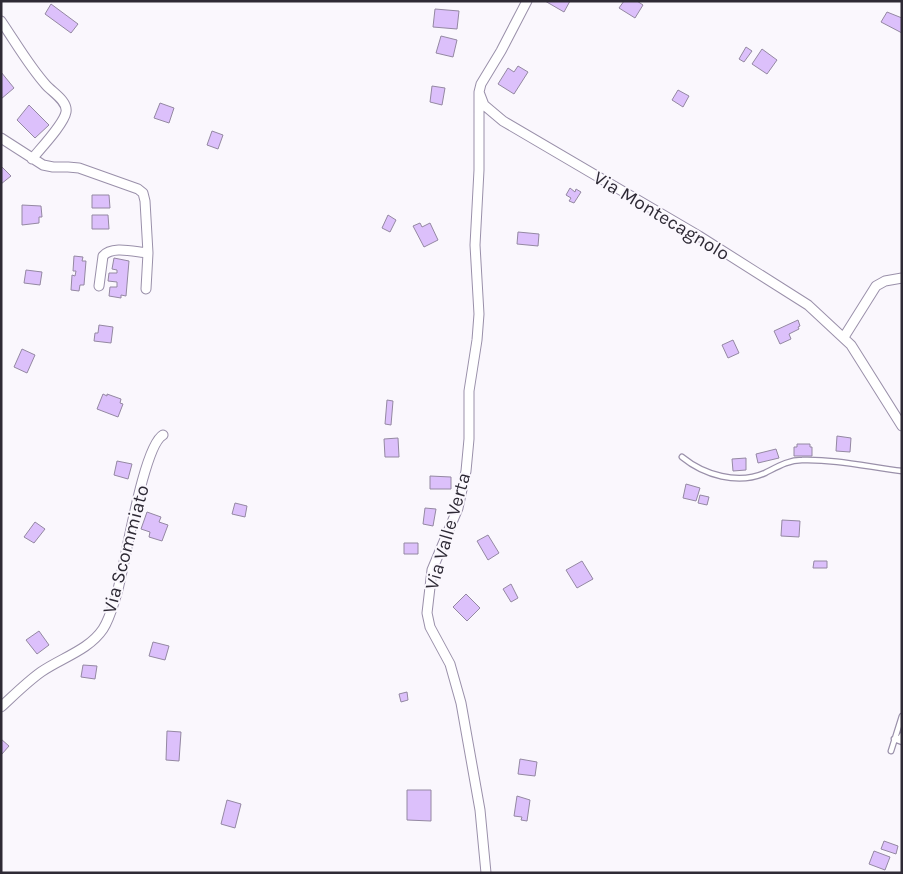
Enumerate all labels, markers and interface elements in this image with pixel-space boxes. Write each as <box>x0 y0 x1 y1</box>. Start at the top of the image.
street label: Via Montecagnolo <box>590 167 733 265</box>
street label: Via Valle Verta <box>421 470 475 593</box>
street label: Via Scommiato <box>98 483 154 616</box>

